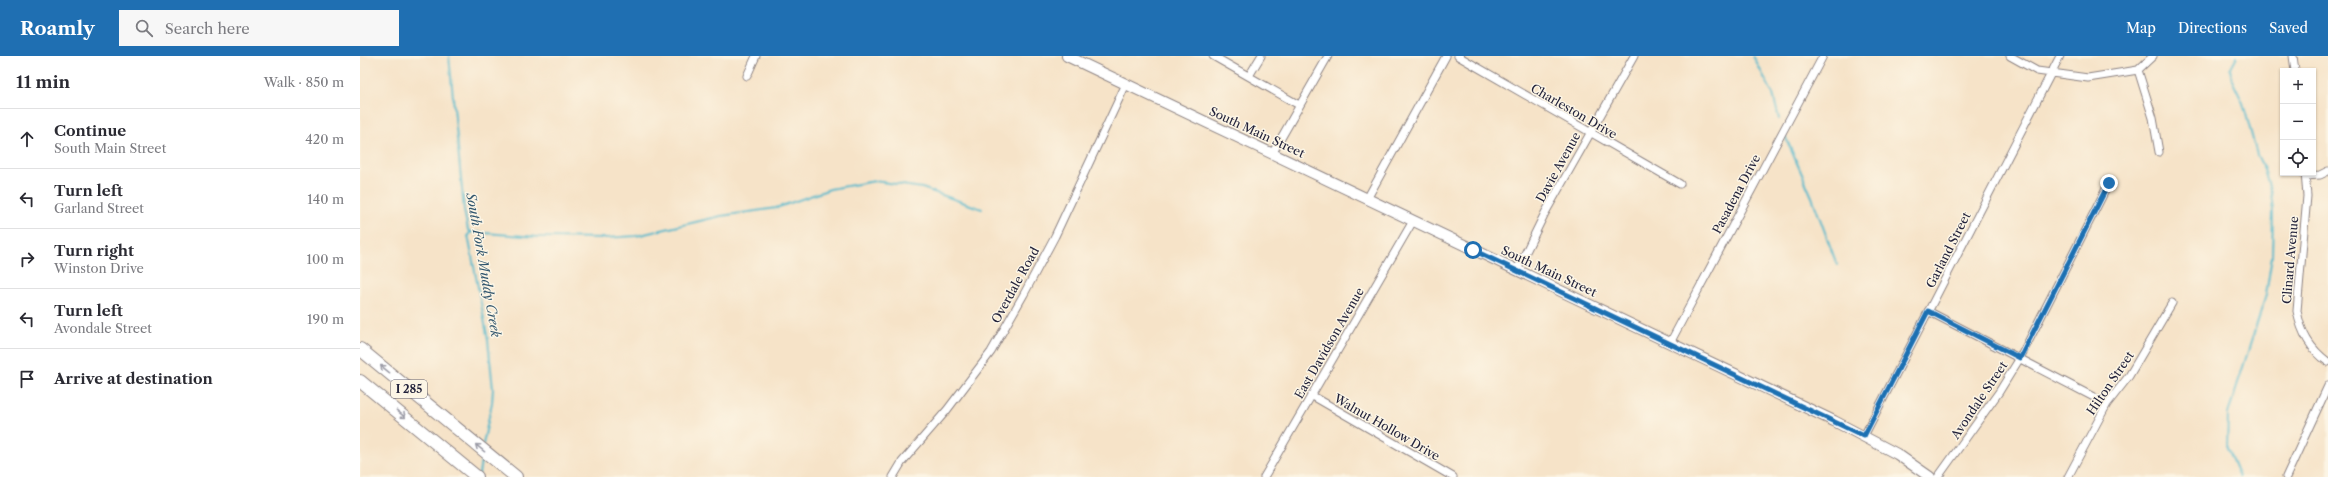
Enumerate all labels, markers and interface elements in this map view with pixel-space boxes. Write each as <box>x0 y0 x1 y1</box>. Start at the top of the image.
search box <box>119 10 399 46</box>
text: Roamly <box>20 17 95 40</box>
icon: search <box>133 17 155 39</box>
text: Search here <box>165 19 250 38</box>
text: Map <box>2126 19 2156 37</box>
text: Directions <box>2178 19 2247 37</box>
text: Saved <box>2269 19 2308 37</box>
map controls <box>2280 68 2316 176</box>
button: + <box>2280 68 2316 104</box>
text: 11 min <box>16 72 70 92</box>
text: Walk · 850 m <box>264 74 344 90</box>
street label: Charleston Drive <box>1528 80 1620 142</box>
street label: South Main Street <box>1207 103 1308 161</box>
button: − <box>2280 104 2316 140</box>
text: Continue <box>54 121 126 140</box>
icon: ahead <box>16 128 38 150</box>
street label: Davie Avenue <box>1533 129 1584 205</box>
text: 420 m <box>305 131 344 147</box>
text: South Main Street <box>54 140 166 156</box>
button: locate <box>2280 140 2316 176</box>
street label: Pasadena Drive <box>1709 151 1763 236</box>
route end <box>2100 174 2118 192</box>
text: Turn left <box>54 181 123 200</box>
icon: left <box>16 188 38 210</box>
text: 140 m <box>307 191 344 207</box>
water label: South Fork Muddy Creek <box>463 191 505 339</box>
text: Garland Street <box>54 200 144 216</box>
street label: Garland Street <box>1922 209 1974 290</box>
street label: Clinard Avenue <box>2279 215 2301 304</box>
text: Turn right <box>54 241 134 260</box>
route start <box>1464 241 1482 259</box>
street label: South Main Street <box>1499 242 1600 300</box>
street label: Overdale Road <box>988 244 1042 326</box>
icon: right <box>16 248 38 270</box>
text: 100 m <box>306 251 344 267</box>
text: Winston Drive <box>54 260 144 276</box>
street label: East Davidson Avenue <box>1291 285 1367 401</box>
text: Turn left <box>54 301 123 320</box>
icon: left <box>16 308 38 330</box>
text: 190 m <box>307 311 344 327</box>
text: Avondale Street <box>54 320 152 336</box>
street label: Hilton Street <box>2083 348 2137 418</box>
street label: Avondale Street <box>1947 358 2011 442</box>
one-way arrow <box>379 365 390 373</box>
icon: arrive <box>16 368 38 390</box>
text: Arrive at destination <box>54 369 213 388</box>
road number: I 285 <box>391 380 427 398</box>
street label: Walnut Hollow Drive <box>1331 390 1443 464</box>
one-way arrow <box>396 410 406 419</box>
one-way arrow <box>475 443 485 452</box>

